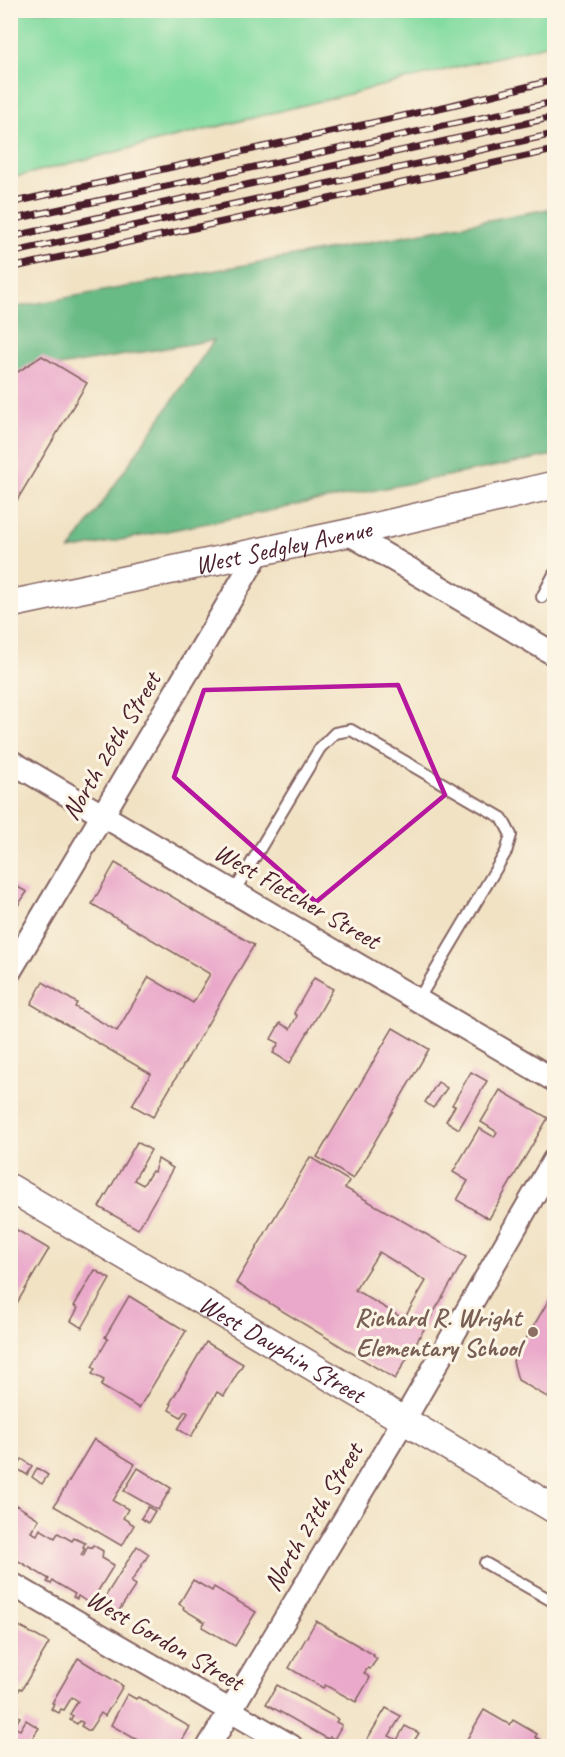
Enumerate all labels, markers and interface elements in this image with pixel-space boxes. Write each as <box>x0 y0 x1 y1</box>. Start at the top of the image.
street label: West Sedgley Avenue <box>192 511 376 581</box>
street label: North 26th Street <box>54 664 169 826</box>
street label: West Fletcher Street <box>208 835 388 958</box>
street label: West Dauphin Street <box>193 1287 373 1412</box>
place label: Richard R. Wright Elementary School <box>354 1301 526 1364</box>
marker: Richard R. Wright Elementary School <box>526 1325 540 1339</box>
street label: North 27th Street <box>256 1435 371 1597</box>
street label: West Gordon Street <box>80 1582 252 1700</box>

